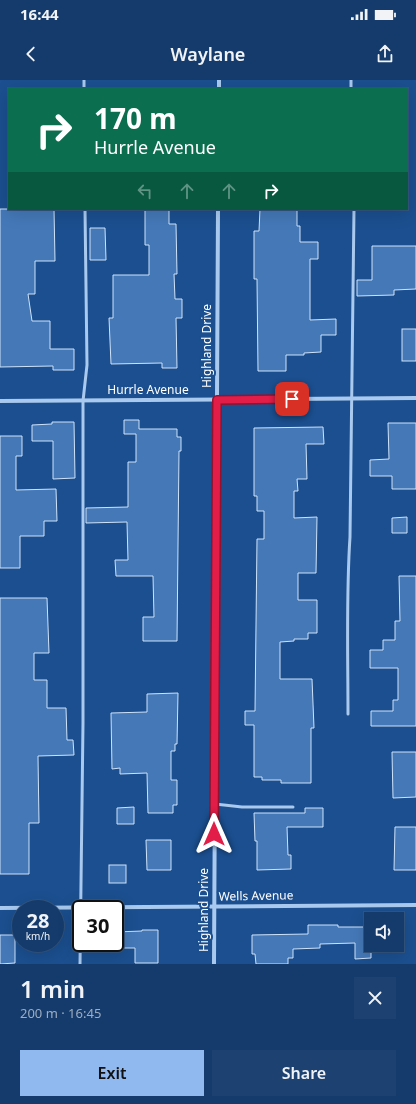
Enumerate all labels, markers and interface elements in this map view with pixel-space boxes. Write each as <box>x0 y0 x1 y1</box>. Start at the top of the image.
text: 16:44 <box>20 4 59 24</box>
text: Waylane <box>171 42 245 66</box>
icon: back <box>20 43 42 65</box>
icon: share <box>374 43 396 65</box>
text: 170 m <box>94 99 177 137</box>
icon: right <box>28 104 80 156</box>
text: Hurrle Avenue <box>94 135 216 159</box>
icon: left <box>134 180 156 202</box>
icon: ahead <box>176 180 198 202</box>
icon: ahead <box>218 180 240 202</box>
icon: right <box>260 180 282 202</box>
street label: Highland Drive <box>198 304 215 388</box>
street label: Hurrle Avenue <box>107 381 189 398</box>
pin <box>275 382 309 416</box>
icon: arrive <box>281 388 303 410</box>
position arrow <box>193 813 235 855</box>
street label: Highland Drive <box>195 868 212 952</box>
street label: Wells Avenue <box>218 886 294 905</box>
speed limit sign: 30 <box>72 900 124 952</box>
text: 28 <box>27 907 49 934</box>
map controls <box>364 912 404 952</box>
button: sound <box>364 912 404 952</box>
text: km/h <box>26 929 50 943</box>
text: 1 min <box>20 972 85 1005</box>
button: close <box>354 977 396 1019</box>
text: 200 m · 16:45 <box>20 1004 101 1022</box>
button: Exit <box>20 1050 204 1096</box>
button: Share <box>212 1050 396 1096</box>

